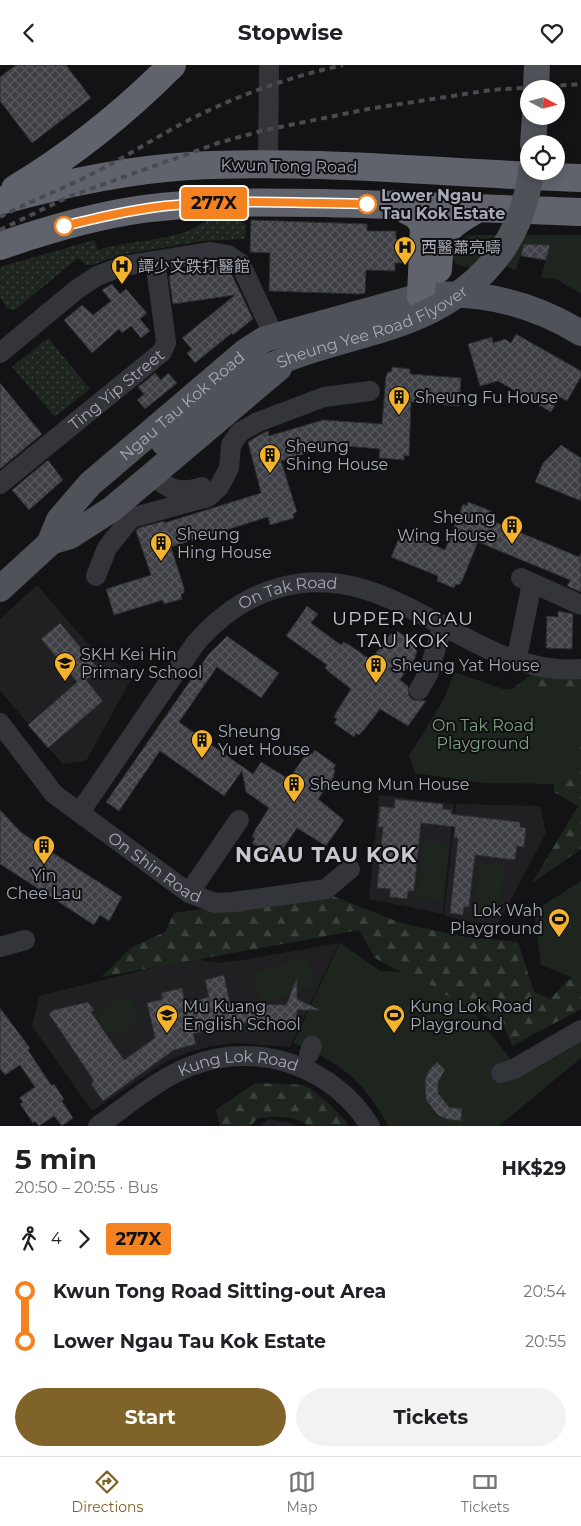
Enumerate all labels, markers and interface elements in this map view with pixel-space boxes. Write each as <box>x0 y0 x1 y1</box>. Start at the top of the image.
icon: back <box>15 19 43 47</box>
text: Stopwise <box>238 19 343 46</box>
icon: heart <box>538 19 566 47</box>
north arrow <box>520 80 565 125</box>
map controls <box>520 80 565 180</box>
button: locate <box>520 135 565 180</box>
street label: Kwun Tong Road <box>220 155 358 177</box>
place label: Lower Ngau Tau Kok Estate <box>381 186 505 223</box>
line badge: 277X <box>179 187 249 219</box>
text: 277X <box>191 192 237 214</box>
marker: Lower Ngau Tau Kok Estate <box>357 194 377 214</box>
unlabelled marker <box>54 216 74 236</box>
hospital icon: 西醫蕭亮疇 <box>393 235 417 266</box>
place label: 西醫蕭亮疇 <box>421 238 501 257</box>
hospital icon: 譚少文跌打醫館 <box>110 254 134 285</box>
place label: 譚少文跌打醫館 <box>138 257 250 276</box>
street label: Sheung Yee Road Flyover <box>274 281 471 372</box>
street label: Ting Yip Street <box>65 345 168 434</box>
street label: Ngau Tau Kok Road <box>115 347 248 464</box>
building icon: Sheung Fu House <box>387 385 411 416</box>
place label: Sheung Fu House <box>415 388 558 407</box>
place label: Sheung Shing House <box>286 437 388 474</box>
building icon: Sheung Shing House <box>258 443 282 474</box>
place label: Sheung Wing House <box>397 508 496 545</box>
building icon: Sheung Wing House <box>500 514 524 545</box>
place label: Sheung Hing House <box>177 525 272 562</box>
building icon: Sheung Hing House <box>149 531 173 562</box>
street label: On Tak Road <box>235 573 338 613</box>
district label: UPPER NGAU TAU KOK <box>332 607 474 652</box>
place label: SKH Kei Hin Primary School <box>81 645 202 682</box>
school or university icon: SKH Kei Hin Primary School <box>53 651 77 682</box>
building icon: Sheung Yat House <box>364 653 388 684</box>
place label: Sheung Yat House <box>392 656 540 675</box>
park label: On Tak Road Playground <box>432 716 534 753</box>
place label: Sheung Yuet House <box>218 722 310 759</box>
building icon: Sheung Yuet House <box>190 728 214 759</box>
building icon: Sheung Mun House <box>282 772 306 803</box>
place label: Sheung Mun House <box>310 775 469 794</box>
street label: On Shin Road <box>105 828 204 906</box>
building icon: Yin Chee Lau <box>32 834 56 865</box>
district label: NGAU TAU KOK <box>235 842 417 867</box>
place label: Yin Chee Lau <box>6 866 82 903</box>
place label: Lok Wah Playground <box>450 901 543 938</box>
sports icon: Lok Wah Playground <box>547 907 571 938</box>
place label: Mu Kuang English School <box>183 997 301 1034</box>
place label: Kung Lok Road Playground <box>410 997 533 1034</box>
school or university icon: Mu Kuang English School <box>155 1003 179 1034</box>
sports icon: Kung Lok Road Playground <box>382 1003 406 1034</box>
street label: Kung Lok Road <box>175 1046 301 1080</box>
text: 5 min <box>15 1142 97 1176</box>
text: HK$29 <box>501 1157 566 1180</box>
text: 20:50 – 20:55 · Bus <box>15 1178 158 1197</box>
icon: walk <box>15 1225 43 1253</box>
icon: forward <box>70 1225 98 1253</box>
text: 277X <box>116 1228 161 1250</box>
text: 4 <box>51 1229 62 1248</box>
text: Kwun Tong Road Sitting-out Area <box>53 1280 386 1303</box>
text: 20:54 <box>523 1282 566 1301</box>
text: Lower Ngau Tau Kok Estate <box>53 1330 326 1353</box>
text: 20:55 <box>525 1332 566 1351</box>
button: Start <box>15 1388 286 1446</box>
button: Tickets <box>296 1388 566 1446</box>
tab: Directions <box>72 1468 143 1516</box>
tab: Map <box>286 1468 318 1516</box>
tab: Tickets <box>461 1468 509 1516</box>

